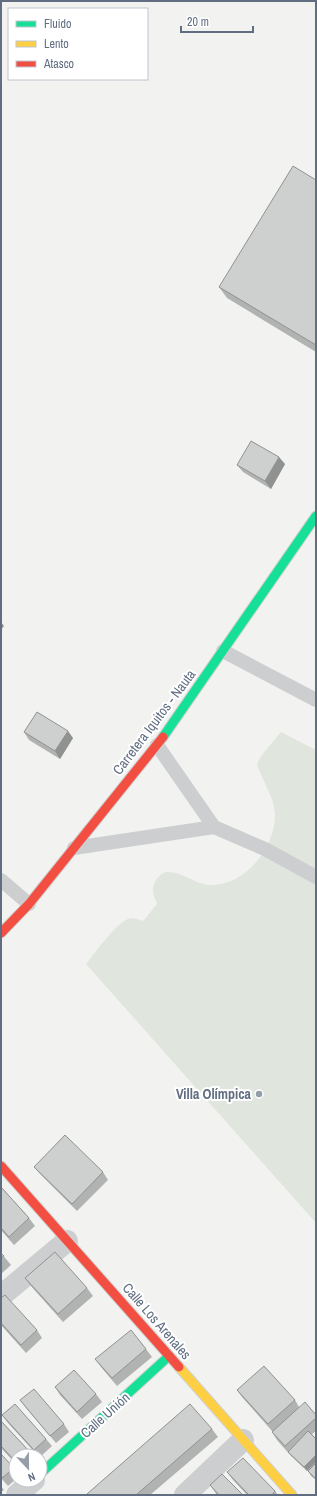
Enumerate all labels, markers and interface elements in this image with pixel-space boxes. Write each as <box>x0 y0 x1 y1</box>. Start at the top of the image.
legend <box>8 8 148 80</box>
scale bar <box>181 8 253 34</box>
text: 20 m <box>187 14 209 30</box>
text: Fluido <box>44 16 71 32</box>
text: Lento <box>44 36 69 52</box>
text: Atasco <box>43 56 74 72</box>
street label: Carretera Iquitos - Nauta <box>109 665 200 778</box>
place label: Villa Olímpica <box>176 1085 252 1103</box>
marker: Villa Olímpica <box>254 1089 264 1099</box>
street label: Calle Los Arenales <box>119 1279 195 1363</box>
street label: Calle Unión <box>77 1388 133 1442</box>
north arrow <box>8 1448 48 1488</box>
text: N <box>26 1470 37 1485</box>

